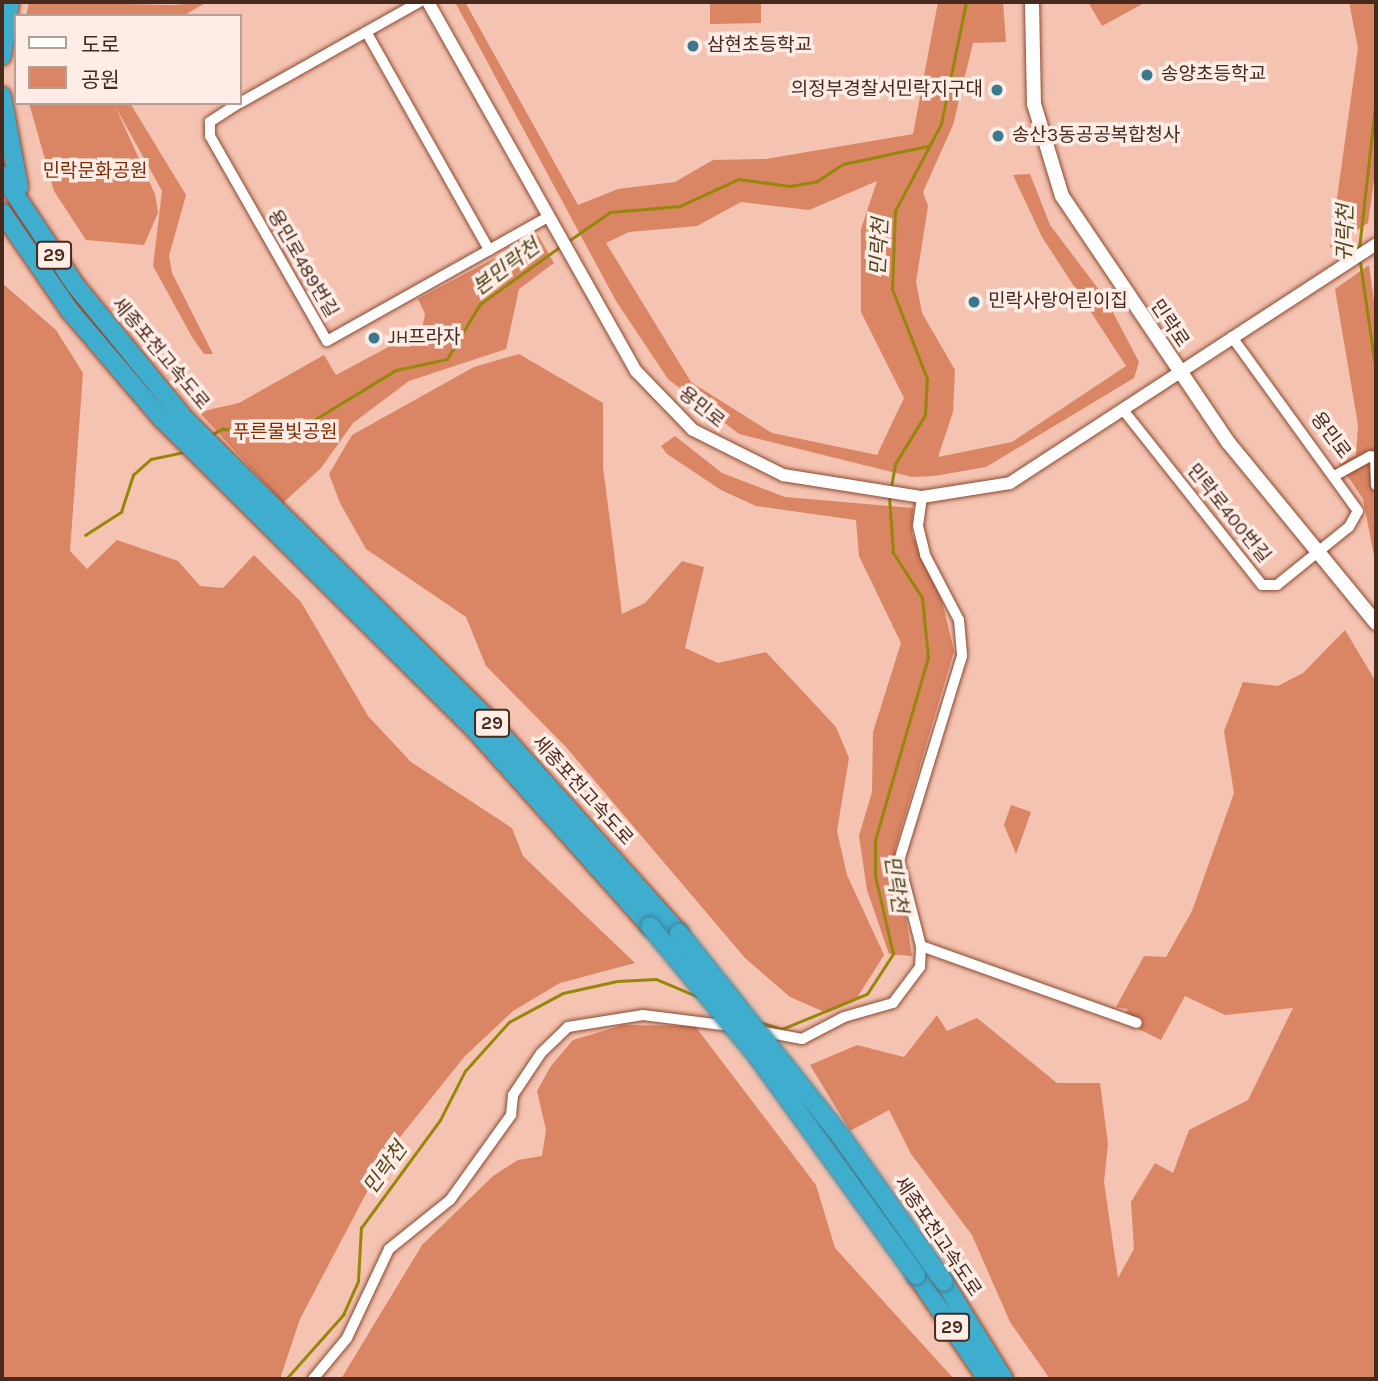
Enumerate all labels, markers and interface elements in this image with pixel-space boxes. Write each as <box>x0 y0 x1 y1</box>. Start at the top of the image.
legend <box>14 14 242 105</box>
text: 도로 <box>81 33 120 57</box>
place label: 삼현초등학교 <box>707 35 812 57</box>
marker: 삼현초등학교 <box>685 38 701 54</box>
place label: 송양초등학교 <box>1161 64 1266 86</box>
marker: 송양초등학교 <box>1139 67 1155 83</box>
text: 공원 <box>81 68 120 92</box>
place label: 의정부경찰서민락지구대 <box>791 79 983 101</box>
marker: 의정부경찰서민락지구대 <box>989 82 1005 98</box>
place label: 송산3동공공복합청사 <box>1012 125 1181 147</box>
marker: 송산3동공공복합청사 <box>990 128 1006 144</box>
park label: 민락문화공원 <box>43 161 147 183</box>
water label: 귀락천 <box>1332 204 1358 262</box>
street label: 용민로489번길 <box>262 206 342 322</box>
water label: 민락천 <box>865 217 893 277</box>
water label: 본민락천 <box>468 234 544 300</box>
road number: 29 <box>35 241 73 270</box>
place label: 민락사랑어린이집 <box>988 291 1128 313</box>
street label: 세종포천고속도로 <box>106 293 214 415</box>
marker: 민락사랑어린이집 <box>966 294 982 310</box>
street label: 민락로 <box>1145 296 1193 352</box>
place label: JH프라자 <box>388 327 461 349</box>
marker: JH프라자 <box>366 330 382 346</box>
street label: 용민로 <box>673 383 729 433</box>
street label: 용민로 <box>1305 408 1355 464</box>
park label: 푸른물빛공원 <box>233 422 337 444</box>
street label: 민락로400번길 <box>1181 460 1275 568</box>
road number: 29 <box>473 708 511 738</box>
street label: 세종포천고속도로 <box>527 731 637 851</box>
water label: 민락천 <box>879 853 913 915</box>
water label: 민락천 <box>358 1137 412 1199</box>
street label: 세종포천고속도로 <box>888 1173 986 1301</box>
road number: 29 <box>933 1312 971 1342</box>

